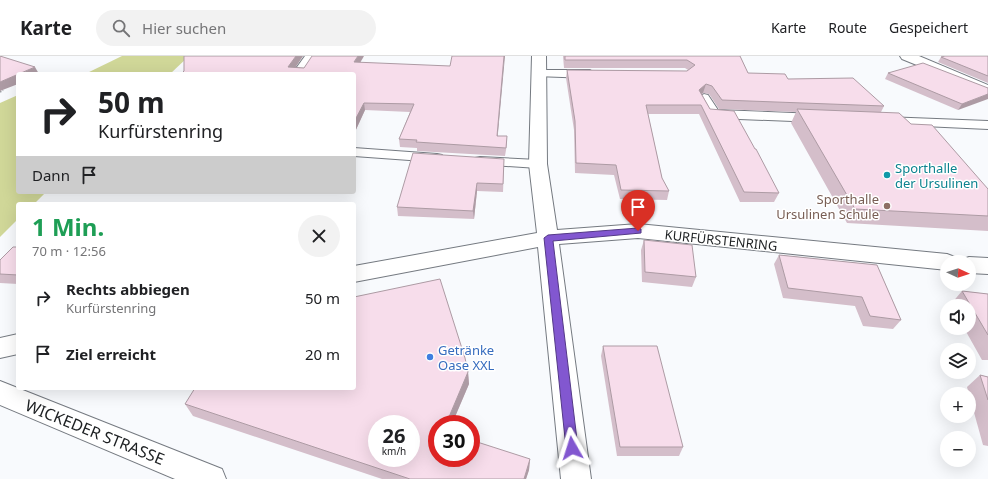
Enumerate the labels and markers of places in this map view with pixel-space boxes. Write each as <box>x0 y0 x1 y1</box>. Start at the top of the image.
place label: Sporthalle der Ursulinen <box>895 159 978 192</box>
marker: Sporthalle der Ursulinen <box>882 170 892 180</box>
pin <box>621 190 655 231</box>
place label: Sporthalle Ursulinen Schule <box>776 190 879 223</box>
marker: Sporthalle Ursulinen Schule <box>882 201 892 211</box>
place label: Getränke Oase XXL <box>438 341 495 374</box>
marker: Getränke Oase XXL <box>425 352 435 362</box>

